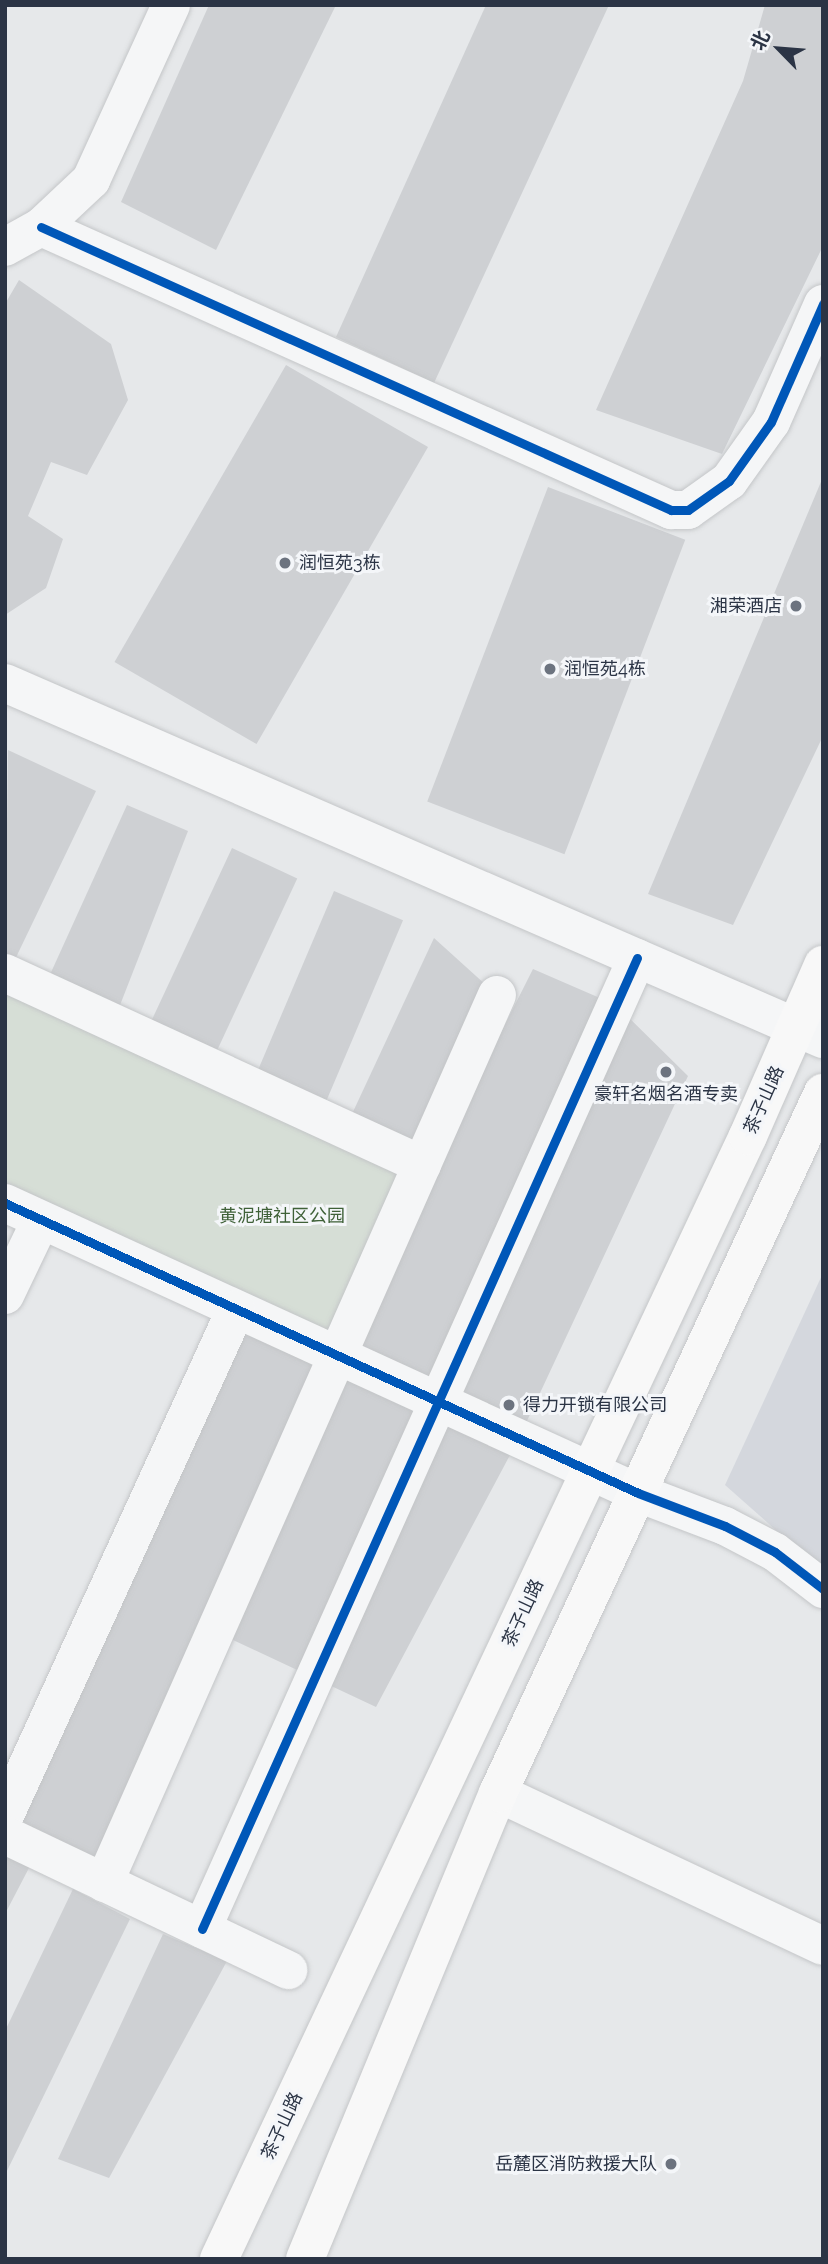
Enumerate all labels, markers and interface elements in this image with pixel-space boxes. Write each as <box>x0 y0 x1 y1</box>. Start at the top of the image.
north arrow <box>744 14 814 84</box>
text: 北 <box>746 27 774 53</box>
place label: 润恒苑3栋 <box>299 552 381 574</box>
marker: 润恒苑3栋 <box>277 555 293 571</box>
place label: 湘荣酒店 <box>710 595 782 617</box>
marker: 湘荣酒店 <box>788 598 804 614</box>
place label: 润恒苑4栋 <box>564 658 646 680</box>
marker: 润恒苑4栋 <box>542 661 558 677</box>
street label: 茶子山路 <box>739 1063 789 1137</box>
marker: 豪轩名烟名酒专卖 <box>658 1064 674 1080</box>
place label: 豪轩名烟名酒专卖 <box>594 1083 738 1105</box>
park label: 黄泥塘社区公园 <box>219 1205 345 1227</box>
place label: 得力开锁有限公司 <box>523 1394 667 1416</box>
marker: 得力开锁有限公司 <box>501 1397 517 1413</box>
street label: 茶子山路 <box>498 1576 548 1650</box>
street label: 茶子山路 <box>257 2089 307 2163</box>
place label: 岳麓区消防救援大队 <box>495 2153 657 2175</box>
marker: 岳麓区消防救援大队 <box>663 2156 679 2172</box>

